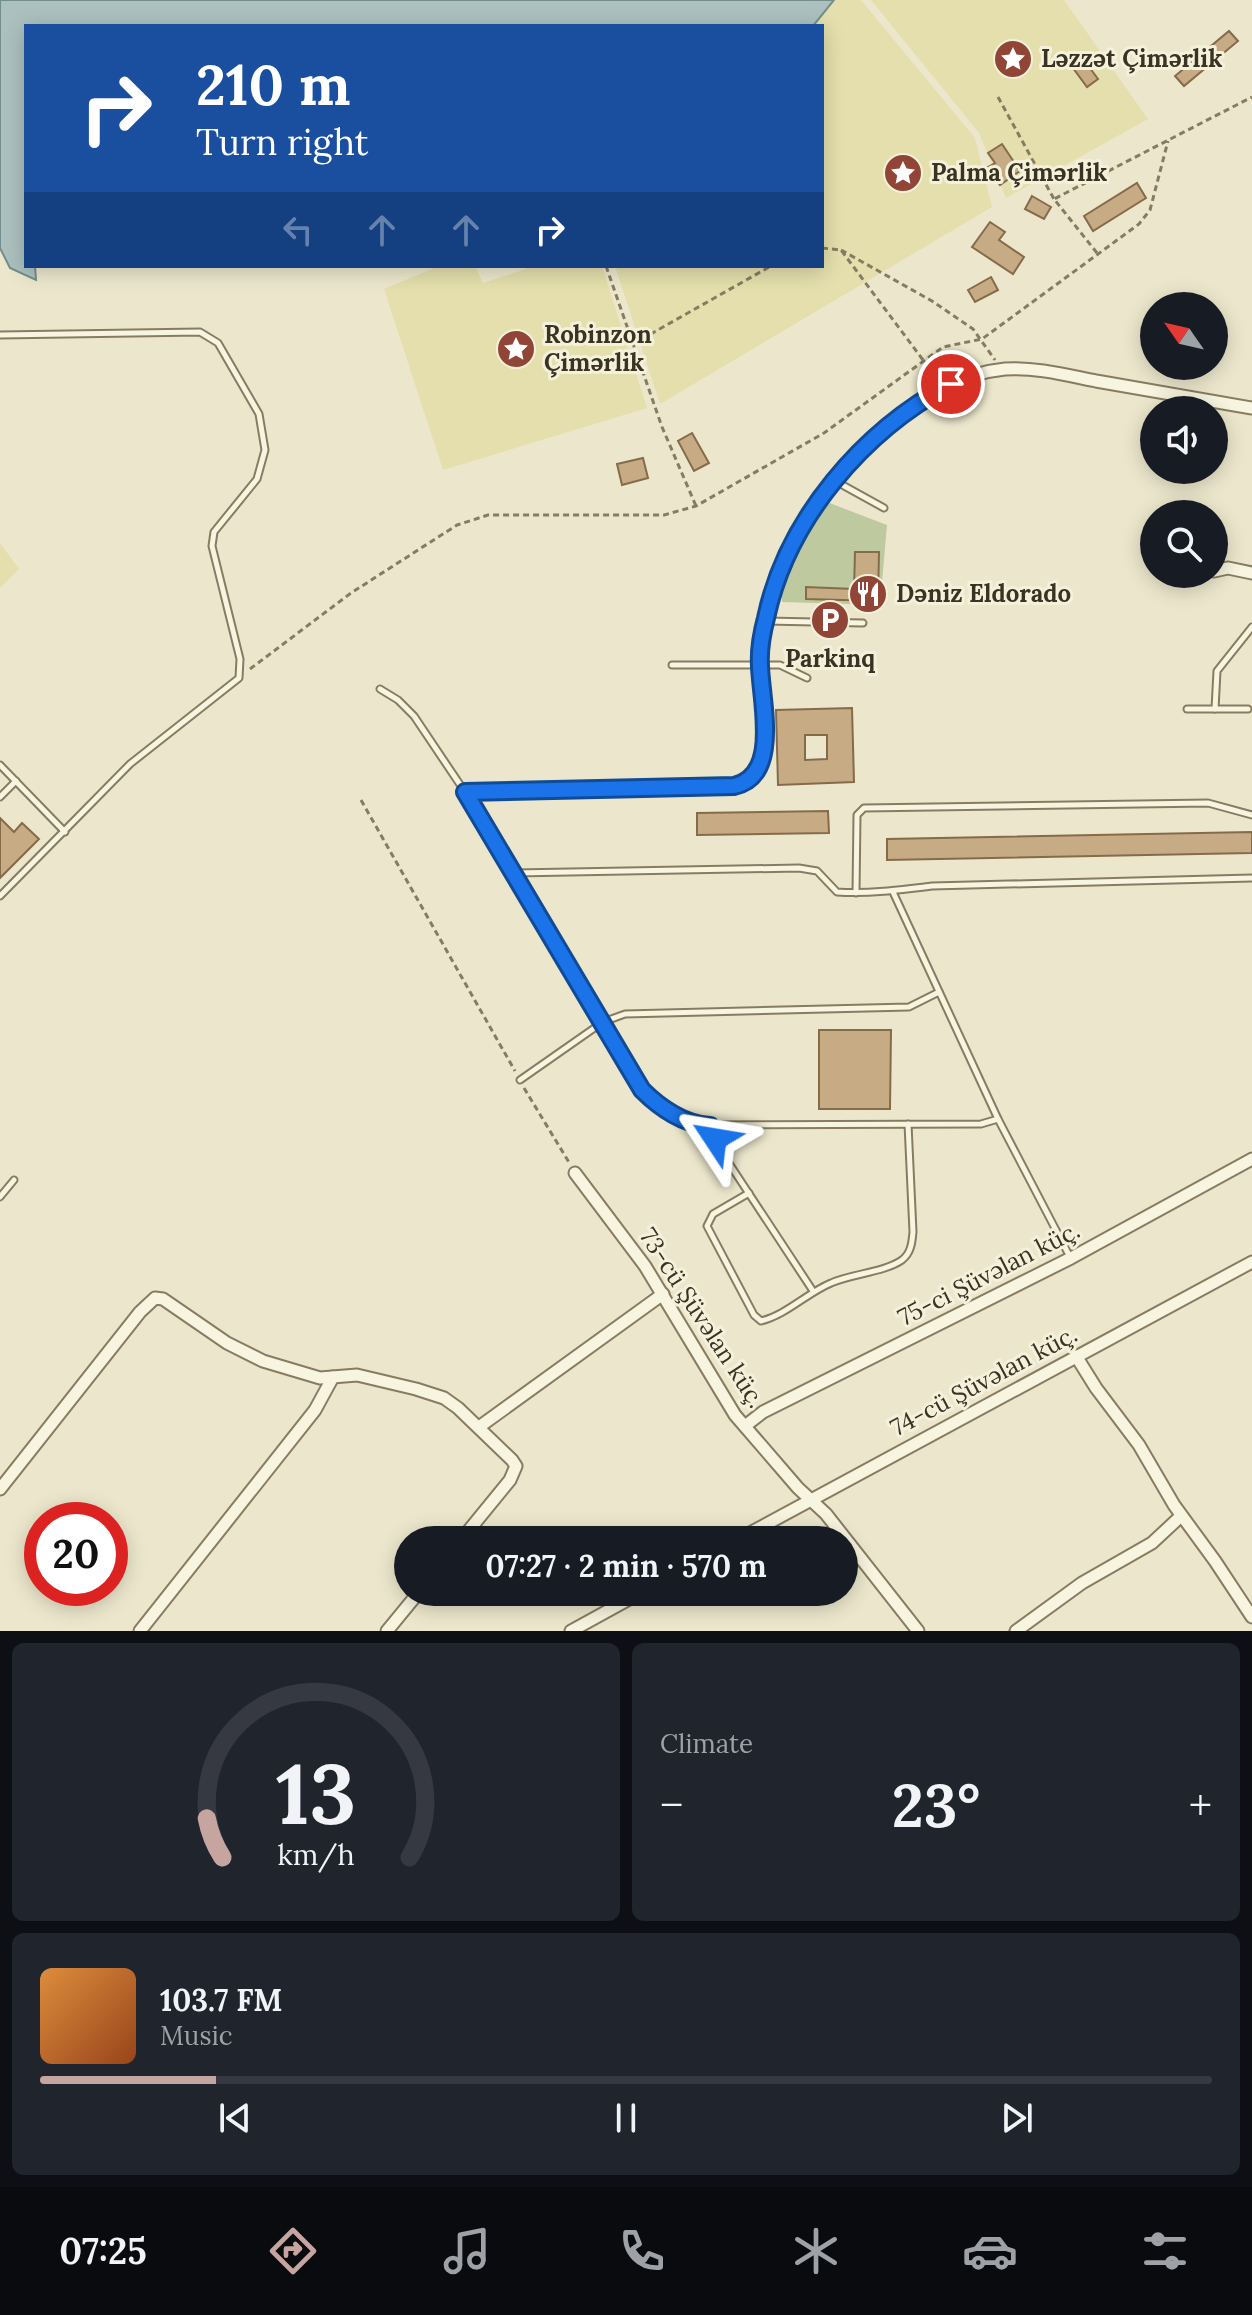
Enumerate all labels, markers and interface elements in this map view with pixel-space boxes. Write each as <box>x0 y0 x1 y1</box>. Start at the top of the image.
place icon: Ləzzət Çimərlik <box>992 38 1034 80</box>
place label: Ləzzət Çimərlik <box>1041 43 1222 74</box>
text: 210 m <box>196 49 350 120</box>
icon: right <box>64 56 168 160</box>
text: Turn right <box>196 119 369 165</box>
place icon: Palma Çimərlik <box>882 152 924 194</box>
place label: Palma Çimərlik <box>931 157 1107 188</box>
icon: left <box>276 208 320 252</box>
icon: ahead <box>360 208 404 252</box>
icon: ahead <box>444 208 488 252</box>
icon: right <box>528 208 572 252</box>
north arrow <box>1140 292 1228 380</box>
map controls <box>1140 292 1228 588</box>
place label: Robinzon Çimərlik <box>544 319 652 378</box>
place icon: Robinzon Çimərlik <box>495 328 537 370</box>
pin <box>917 350 985 418</box>
icon: arrive <box>929 362 973 406</box>
button: sound <box>1140 396 1228 484</box>
button: search <box>1140 500 1228 588</box>
restaurant icon: Dəniz Eldorado <box>847 573 889 615</box>
place label: Dəniz Eldorado <box>896 578 1071 609</box>
parking icon: Parkinq <box>809 599 851 641</box>
place label: Parkinq <box>785 643 875 674</box>
position arrow <box>673 1097 757 1181</box>
street label: 75-ci Şüvəlan küç. <box>893 1214 1085 1333</box>
street label: 73-cü Şüvəlan küç. <box>633 1222 772 1413</box>
street label: 74-cü Şüvəlan küç. <box>885 1318 1083 1443</box>
speed limit sign: 20 <box>24 1502 128 1606</box>
text: 07:27 · 2 min · 570 m <box>485 1547 767 1585</box>
text: Climate <box>660 1727 753 1760</box>
text: 13 <box>276 1740 356 1847</box>
text: 23° <box>892 1767 980 1843</box>
text: − <box>660 1777 683 1833</box>
text: + <box>1189 1777 1212 1833</box>
text: km/h <box>277 1836 355 1873</box>
text: 103.7 FM <box>160 1981 282 2019</box>
text: Music <box>160 2019 233 2052</box>
icon: previous <box>213 2096 257 2140</box>
icon: pause <box>604 2096 648 2140</box>
icon: next <box>995 2096 1039 2140</box>
icon: directions <box>265 2223 321 2279</box>
icon: music <box>439 2223 495 2279</box>
icon: phone <box>614 2223 670 2279</box>
icon: climate <box>788 2223 844 2279</box>
icon: car <box>962 2223 1018 2279</box>
icon: filters <box>1137 2223 1193 2279</box>
text: 07:25 <box>59 2228 147 2274</box>

